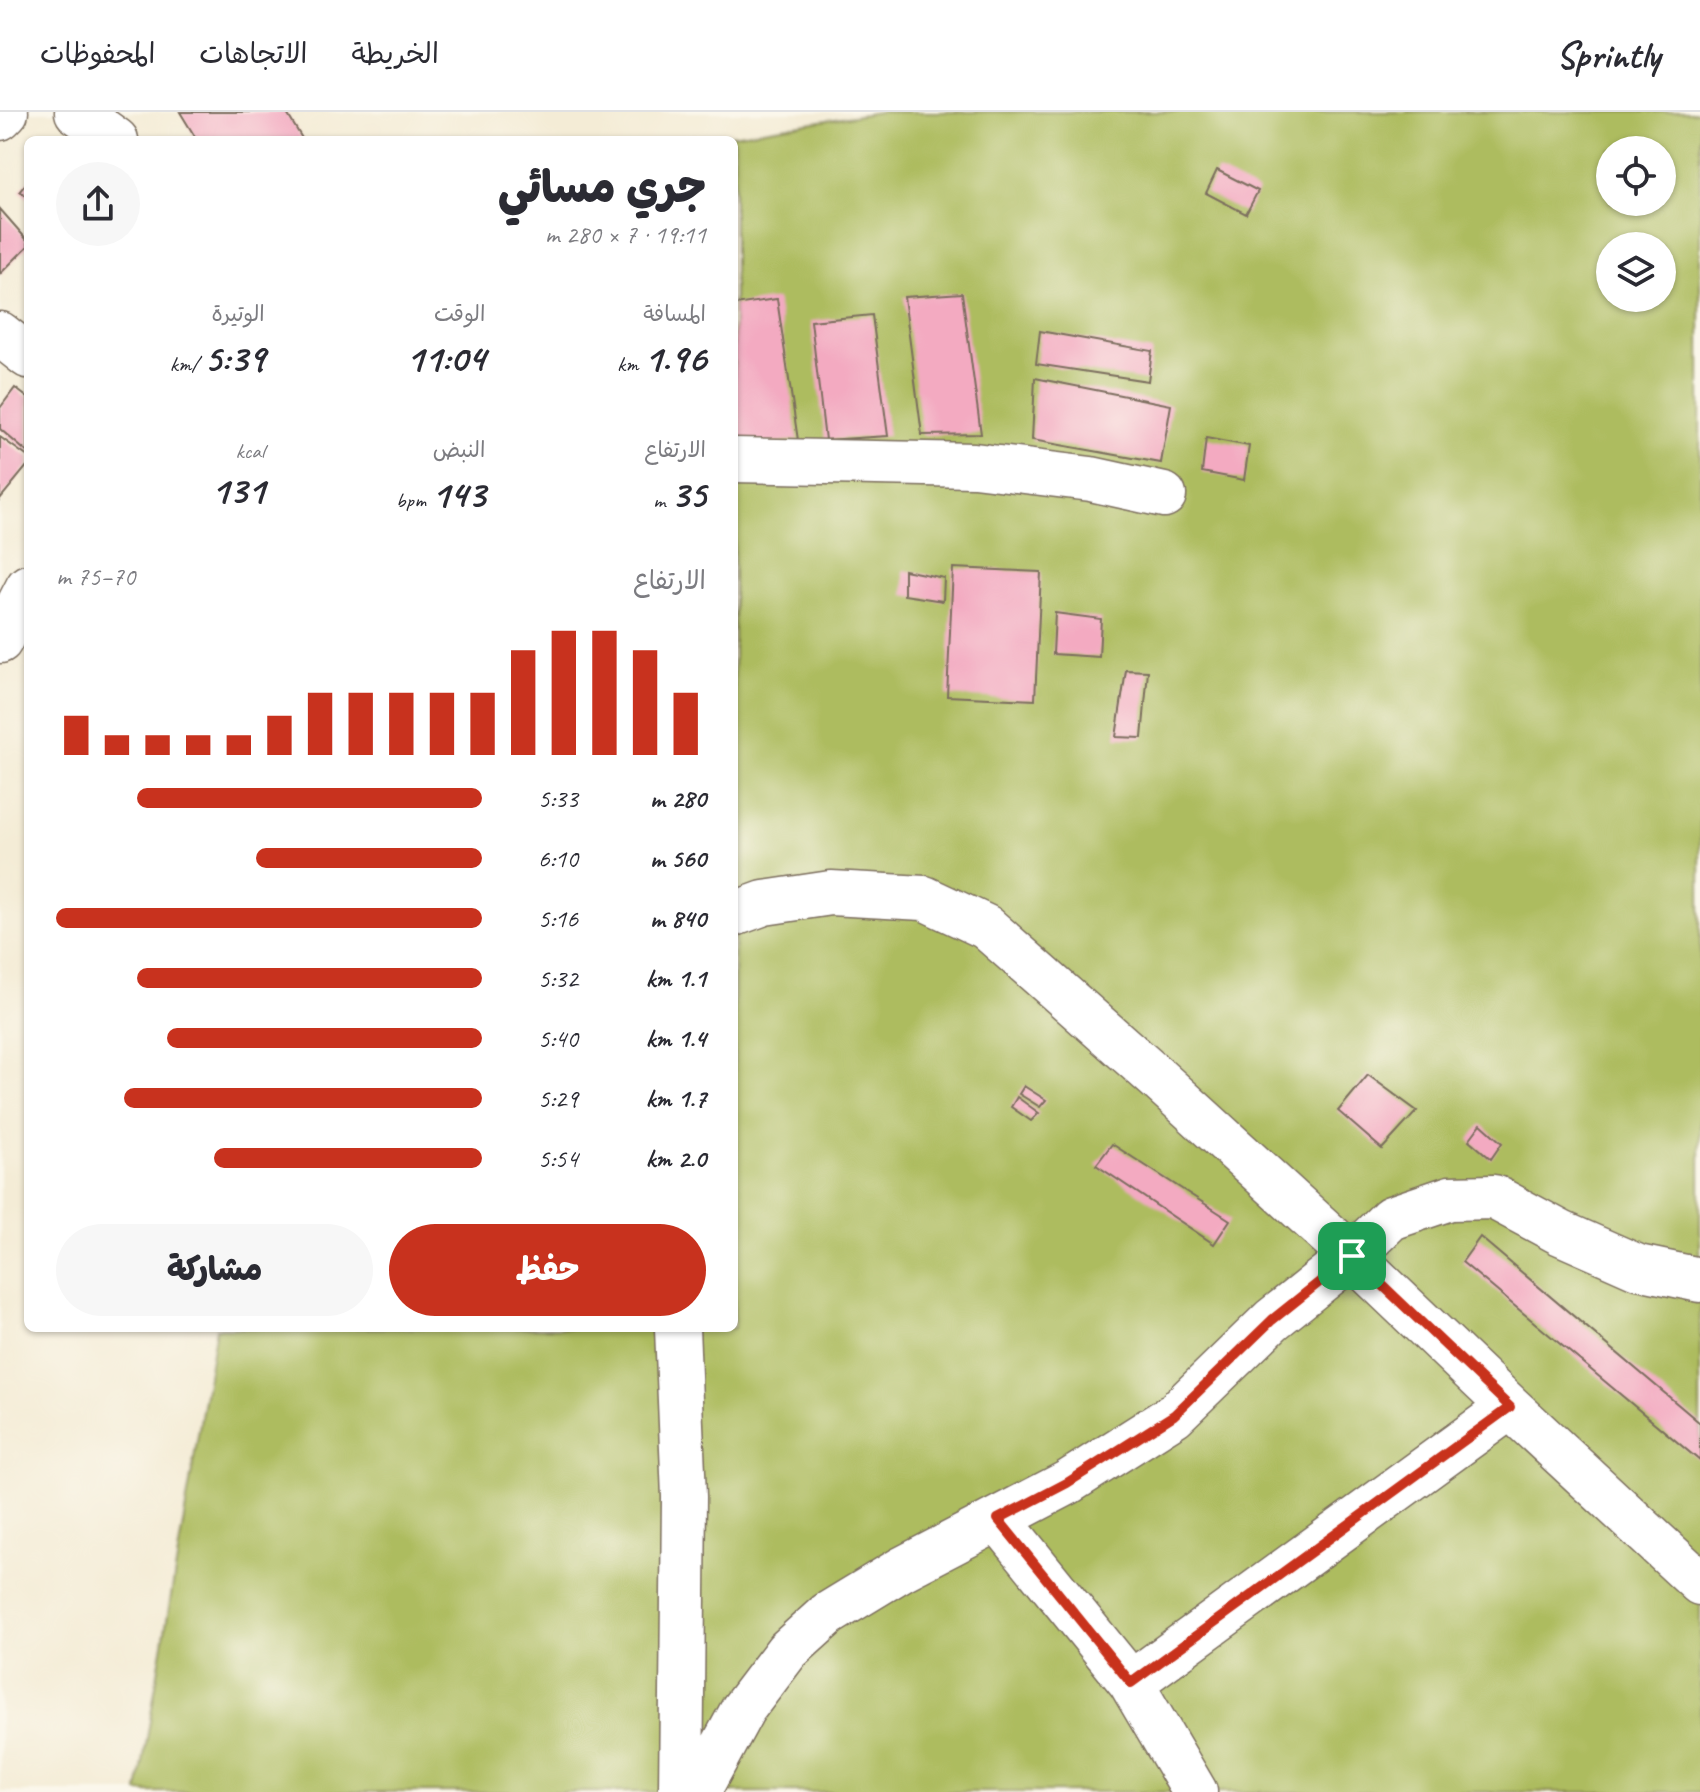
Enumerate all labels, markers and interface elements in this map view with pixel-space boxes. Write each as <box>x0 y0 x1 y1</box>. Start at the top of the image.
text: Sprintly <box>1556 32 1660 79</box>
text: المحفوظات <box>40 36 155 71</box>
text: الاتجاهات <box>199 36 307 71</box>
text: الخريطة <box>351 36 439 71</box>
map controls <box>1596 136 1676 312</box>
button: locate <box>1596 136 1676 216</box>
text: جري مسائي <box>498 160 706 215</box>
button: share <box>56 162 140 246</box>
text: 19:11 · 7 × 280 m <box>545 218 706 251</box>
button: layers <box>1596 232 1676 312</box>
text: الوتيرة <box>212 300 265 328</box>
text: الوقت <box>434 300 485 328</box>
text: المسافة <box>643 300 706 328</box>
text: 5:39 <box>204 333 265 383</box>
text: 11:04 <box>405 333 485 383</box>
text: 1.96 <box>644 333 706 383</box>
text: /km <box>170 350 204 378</box>
text: km <box>617 350 644 378</box>
text: النبض <box>433 436 485 464</box>
text: الارتفاع <box>644 436 706 464</box>
text: kcal <box>236 437 265 465</box>
text: 131 <box>211 465 265 515</box>
text: 143 <box>431 469 485 519</box>
text: 35 <box>671 469 706 519</box>
text: bpm <box>396 486 431 514</box>
text: m <box>653 486 671 514</box>
text: 70–75 m <box>56 560 135 593</box>
text: الارتفاع <box>633 564 706 597</box>
text: 5:33 <box>538 782 578 815</box>
text: 280 m <box>650 782 706 815</box>
text: 6:10 <box>538 842 578 875</box>
text: 560 m <box>650 842 706 875</box>
text: 5:16 <box>538 902 578 935</box>
text: 840 m <box>650 902 706 935</box>
text: 5:32 <box>538 962 578 995</box>
text: 1.1 km <box>646 962 706 995</box>
text: 5:40 <box>538 1022 578 1055</box>
text: 1.4 km <box>646 1022 706 1055</box>
text: 5:29 <box>538 1082 578 1115</box>
text: 1.7 km <box>646 1082 706 1115</box>
text: 5:54 <box>538 1142 578 1175</box>
text: 2.0 km <box>646 1142 706 1175</box>
pin <box>1318 1222 1386 1290</box>
button: مشاركة <box>56 1224 373 1316</box>
button: حفظ <box>389 1224 706 1316</box>
icon: arrive <box>1330 1234 1374 1278</box>

